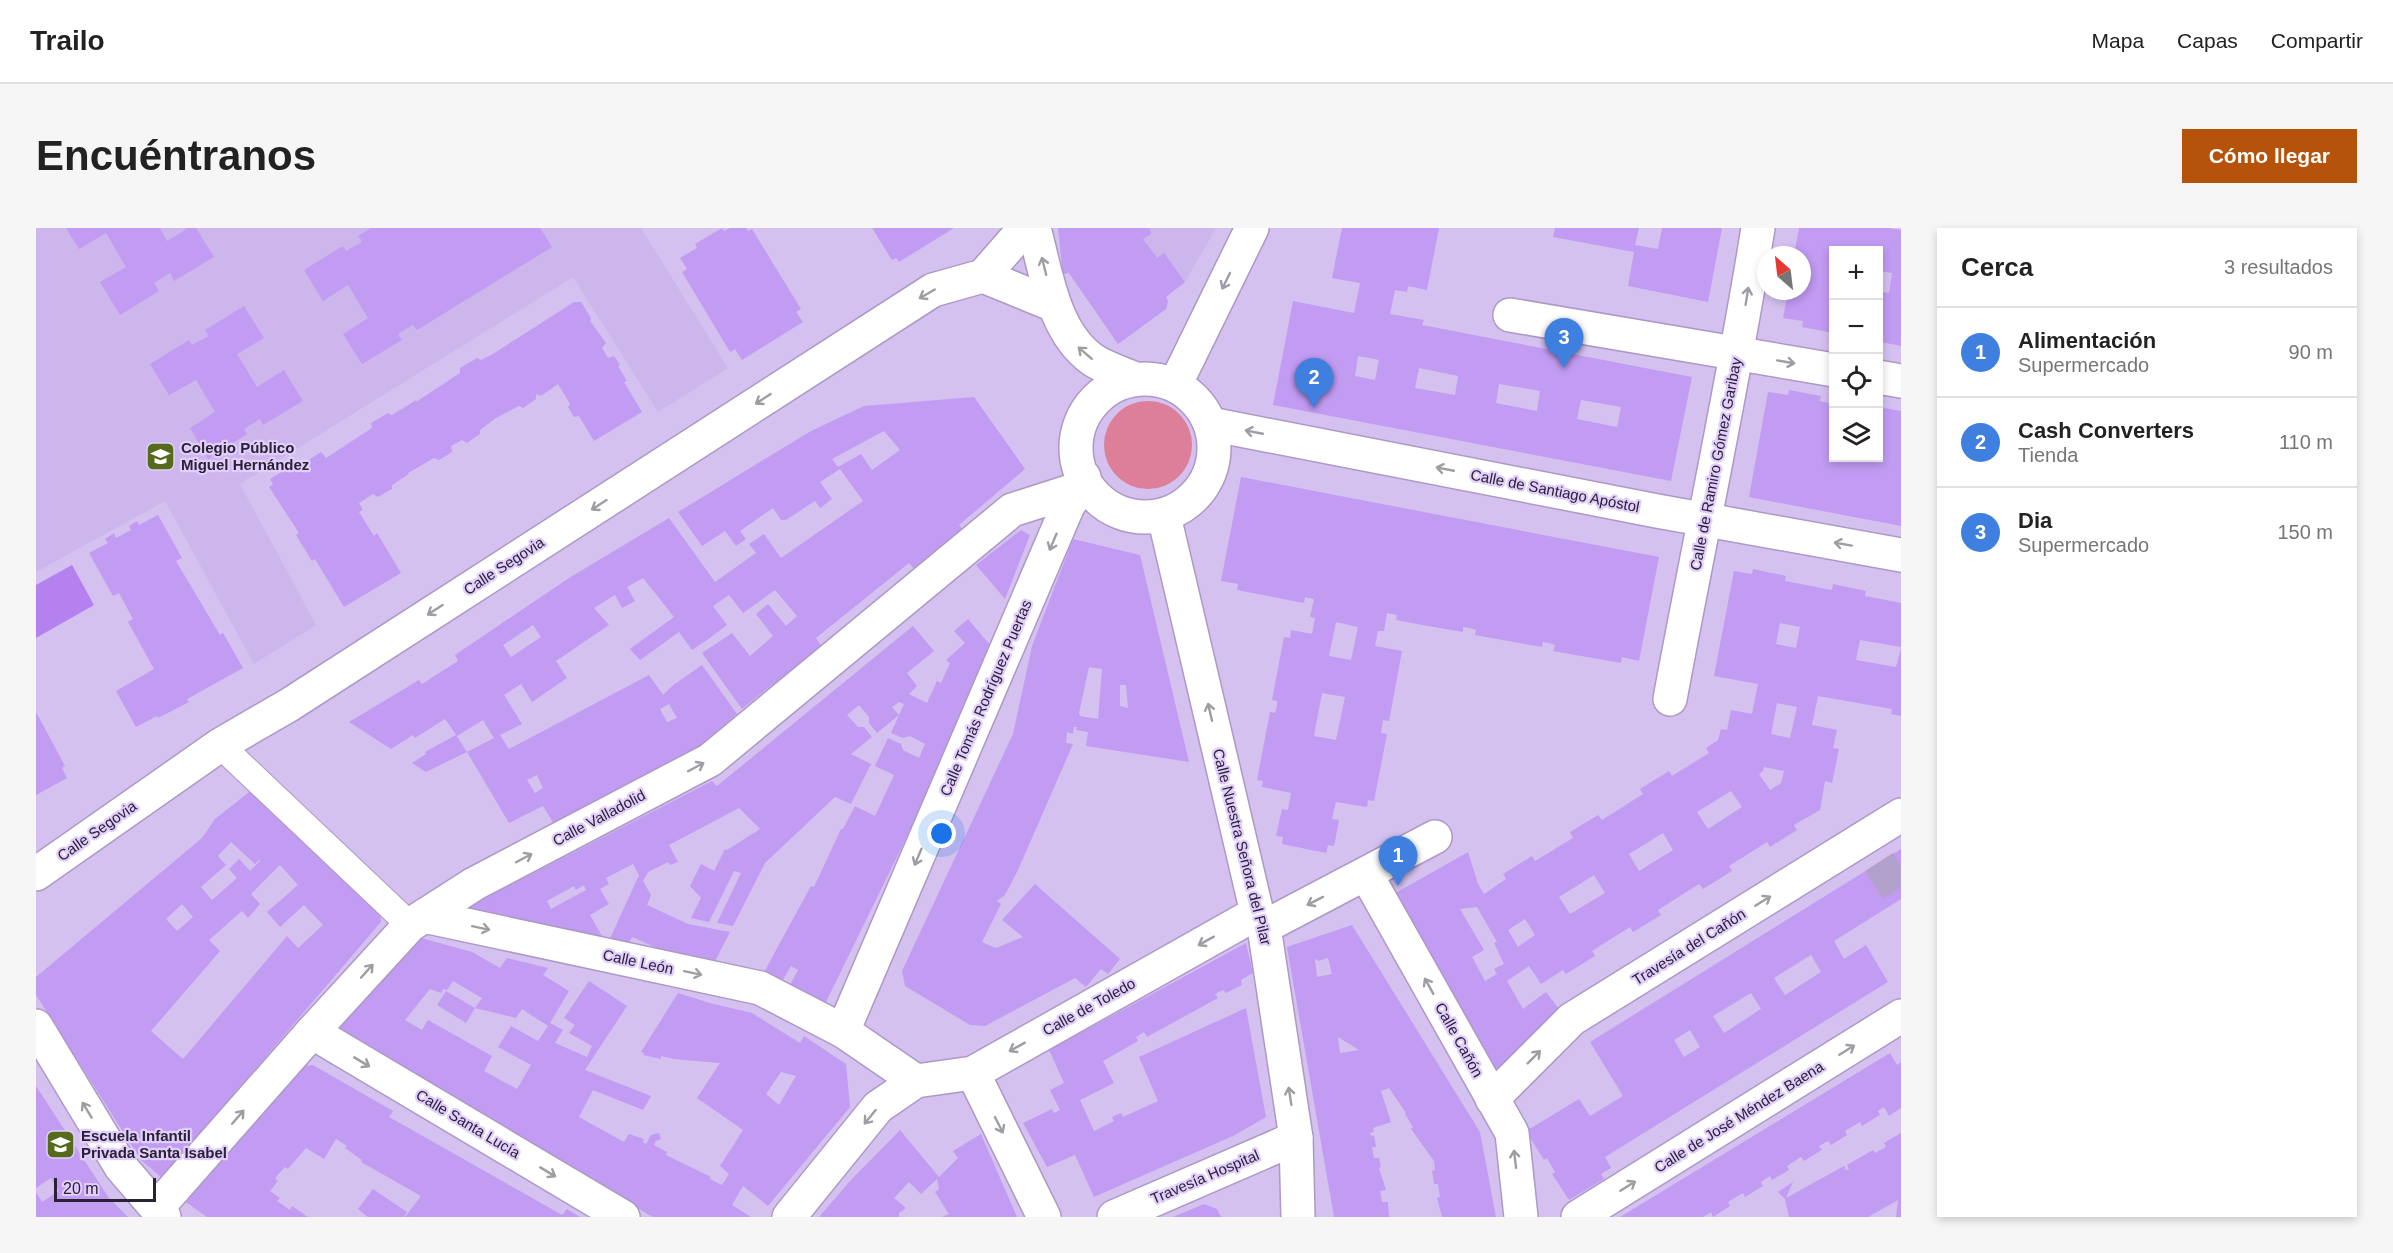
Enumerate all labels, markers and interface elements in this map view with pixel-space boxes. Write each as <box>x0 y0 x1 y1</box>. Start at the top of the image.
text: Trailo <box>30 25 105 56</box>
text: Mapa <box>2092 29 2144 52</box>
text: Capas <box>2177 29 2238 52</box>
text: Compartir <box>2271 29 2363 52</box>
button: Cómo llegar <box>2182 129 2357 183</box>
text: Encuéntranos <box>36 132 316 179</box>
north arrow <box>1757 246 1811 300</box>
map controls <box>1829 246 1883 462</box>
button: + <box>1829 246 1883 300</box>
text: Cerca <box>1961 252 2033 282</box>
text: 3 resultados <box>2224 256 2333 278</box>
one-way arrow <box>1038 257 1050 276</box>
one-way arrow <box>1220 271 1232 289</box>
one-way arrow <box>1742 286 1753 306</box>
one-way arrow <box>919 289 936 301</box>
button: − <box>1829 300 1883 354</box>
pin: 3 <box>1544 318 1583 368</box>
text: Alimentación <box>2018 328 2156 353</box>
text: 1 <box>1975 341 1986 363</box>
text: 90 m <box>2289 341 2333 363</box>
one-way arrow <box>1077 346 1093 359</box>
button: locate <box>1829 354 1883 408</box>
text: Supermercado <box>2018 354 2149 376</box>
street label: Calle de Ramiro Gómez Garibay <box>1686 355 1745 572</box>
one-way arrow <box>1775 356 1795 367</box>
pin: 2 <box>1294 358 1334 408</box>
one-way arrow <box>755 394 772 406</box>
button: layers <box>1829 408 1883 462</box>
text: Cash Converters <box>2018 418 2194 443</box>
one-way arrow <box>1245 426 1264 437</box>
text: 2 <box>1975 431 1986 453</box>
text: 110 m <box>2279 431 2333 453</box>
place label: Colegio Público Miguel Hernández <box>181 439 309 473</box>
school or university icon: Colegio Público Miguel Hernández <box>144 441 176 473</box>
text: Tienda <box>2018 444 2078 466</box>
one-way arrow <box>1436 463 1456 474</box>
street label: Calle de Santiago Apóstol <box>1469 466 1641 515</box>
one-way arrow <box>591 499 608 511</box>
text: Dia <box>2018 508 2052 533</box>
text: 3 <box>1975 521 1986 543</box>
text: 150 m <box>2277 521 2333 543</box>
street label: Calle Segovia <box>460 533 548 598</box>
one-way arrow <box>1047 533 1058 551</box>
text: Supermercado <box>2018 534 2149 556</box>
one-way arrow <box>1834 539 1854 550</box>
street label: Calle Tomás Rodríguez Puertas <box>936 597 1035 798</box>
one-way arrow <box>427 605 444 617</box>
one-way arrow <box>1203 703 1215 722</box>
street label: Calle Nuestra Señora del Pilar <box>1210 747 1275 947</box>
one-way arrow <box>687 761 705 773</box>
street label: Calle Valladolid <box>550 786 648 849</box>
street label: Calle Segovia <box>54 797 140 864</box>
your location <box>927 819 956 848</box>
pin: 1 <box>1378 836 1418 886</box>
one-way arrow <box>912 847 923 865</box>
one-way arrow <box>514 852 532 863</box>
one-way arrow <box>1754 894 1771 906</box>
one-way arrow <box>1306 895 1324 907</box>
street label: Travesía del Cañón <box>1629 905 1749 988</box>
one-way arrow <box>471 923 491 934</box>
one-way arrow <box>1197 936 1215 947</box>
street label: Calle León <box>601 946 675 977</box>
one-way arrow <box>360 964 374 979</box>
one-way arrow <box>682 968 702 979</box>
street label: Calle de Toledo <box>1040 974 1138 1039</box>
one-way arrow <box>1422 978 1434 995</box>
street label: Calle Cañón <box>1432 1000 1487 1080</box>
one-way arrow <box>1009 1042 1027 1053</box>
one-way arrow <box>1838 1043 1855 1055</box>
one-way arrow <box>1526 1050 1541 1065</box>
one-way arrow <box>353 1056 370 1068</box>
street label: Calle de José Méndez Baena <box>1651 1057 1827 1176</box>
street label: Calle Santa Lucía <box>413 1086 524 1162</box>
one-way arrow <box>1284 1087 1295 1106</box>
one-way arrow <box>80 1102 92 1119</box>
one-way arrow <box>231 1109 244 1125</box>
one-way arrow <box>863 1109 877 1124</box>
one-way arrow <box>994 1115 1005 1133</box>
place label: Escuela Infantil Privada Santa Isabel <box>81 1127 227 1161</box>
school or university icon: Escuela Infantil Privada Santa Isabel <box>44 1129 76 1161</box>
street label: Travesía Hospital <box>1148 1146 1262 1207</box>
one-way arrow <box>1509 1149 1520 1169</box>
one-way arrow <box>539 1167 556 1179</box>
scale bar <box>54 1175 156 1202</box>
text: 20 m <box>63 1180 99 1197</box>
one-way arrow <box>1619 1180 1636 1193</box>

